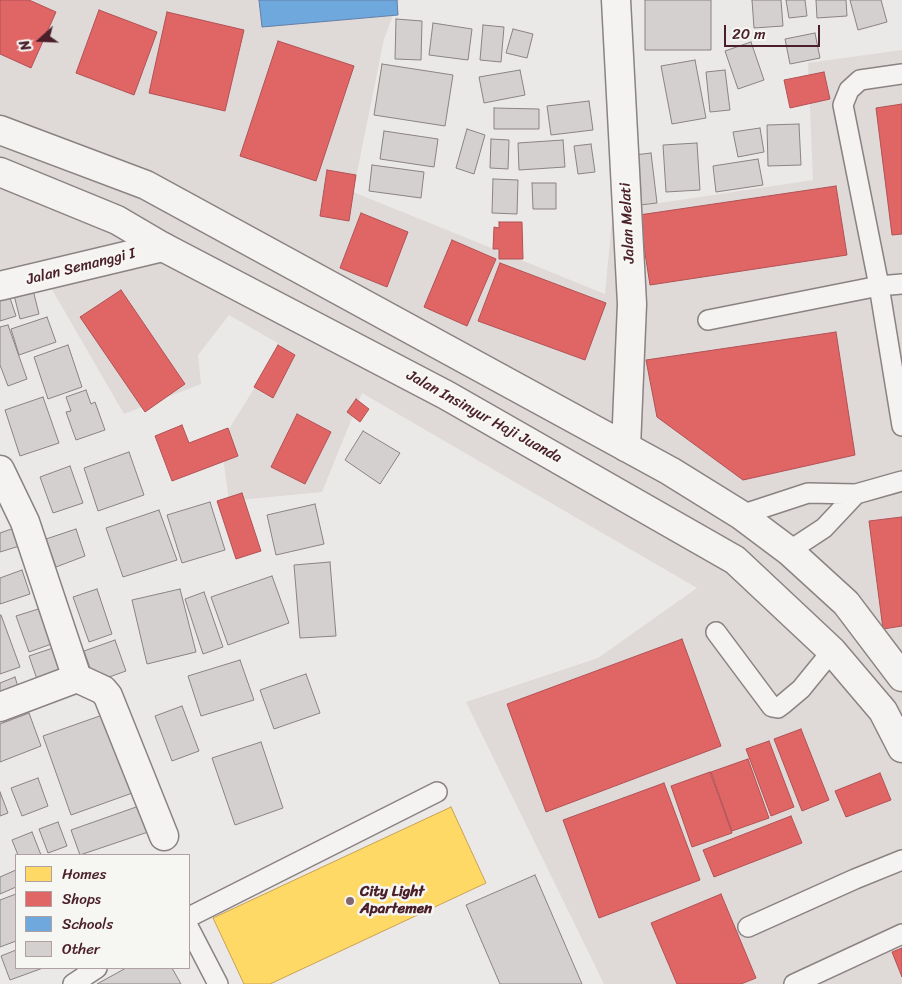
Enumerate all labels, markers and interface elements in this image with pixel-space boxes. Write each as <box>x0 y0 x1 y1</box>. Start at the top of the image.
north arrow <box>15 15 65 65</box>
scale bar <box>727 15 823 47</box>
text: 20 m <box>732 21 766 47</box>
text: N <box>12 36 39 54</box>
street label: Jalan Melati <box>617 182 639 264</box>
street label: Jalan Semanggi I <box>25 245 137 289</box>
street label: Jalan Insinyur Haji Juanda <box>403 367 565 467</box>
legend <box>15 854 190 969</box>
text: Homes <box>62 861 106 887</box>
place label: City Light Apartemen <box>360 883 432 918</box>
text: Shops <box>62 886 101 912</box>
marker: City Light Apartemen <box>344 895 356 907</box>
text: Schools <box>62 911 113 937</box>
text: Other <box>62 936 100 962</box>

